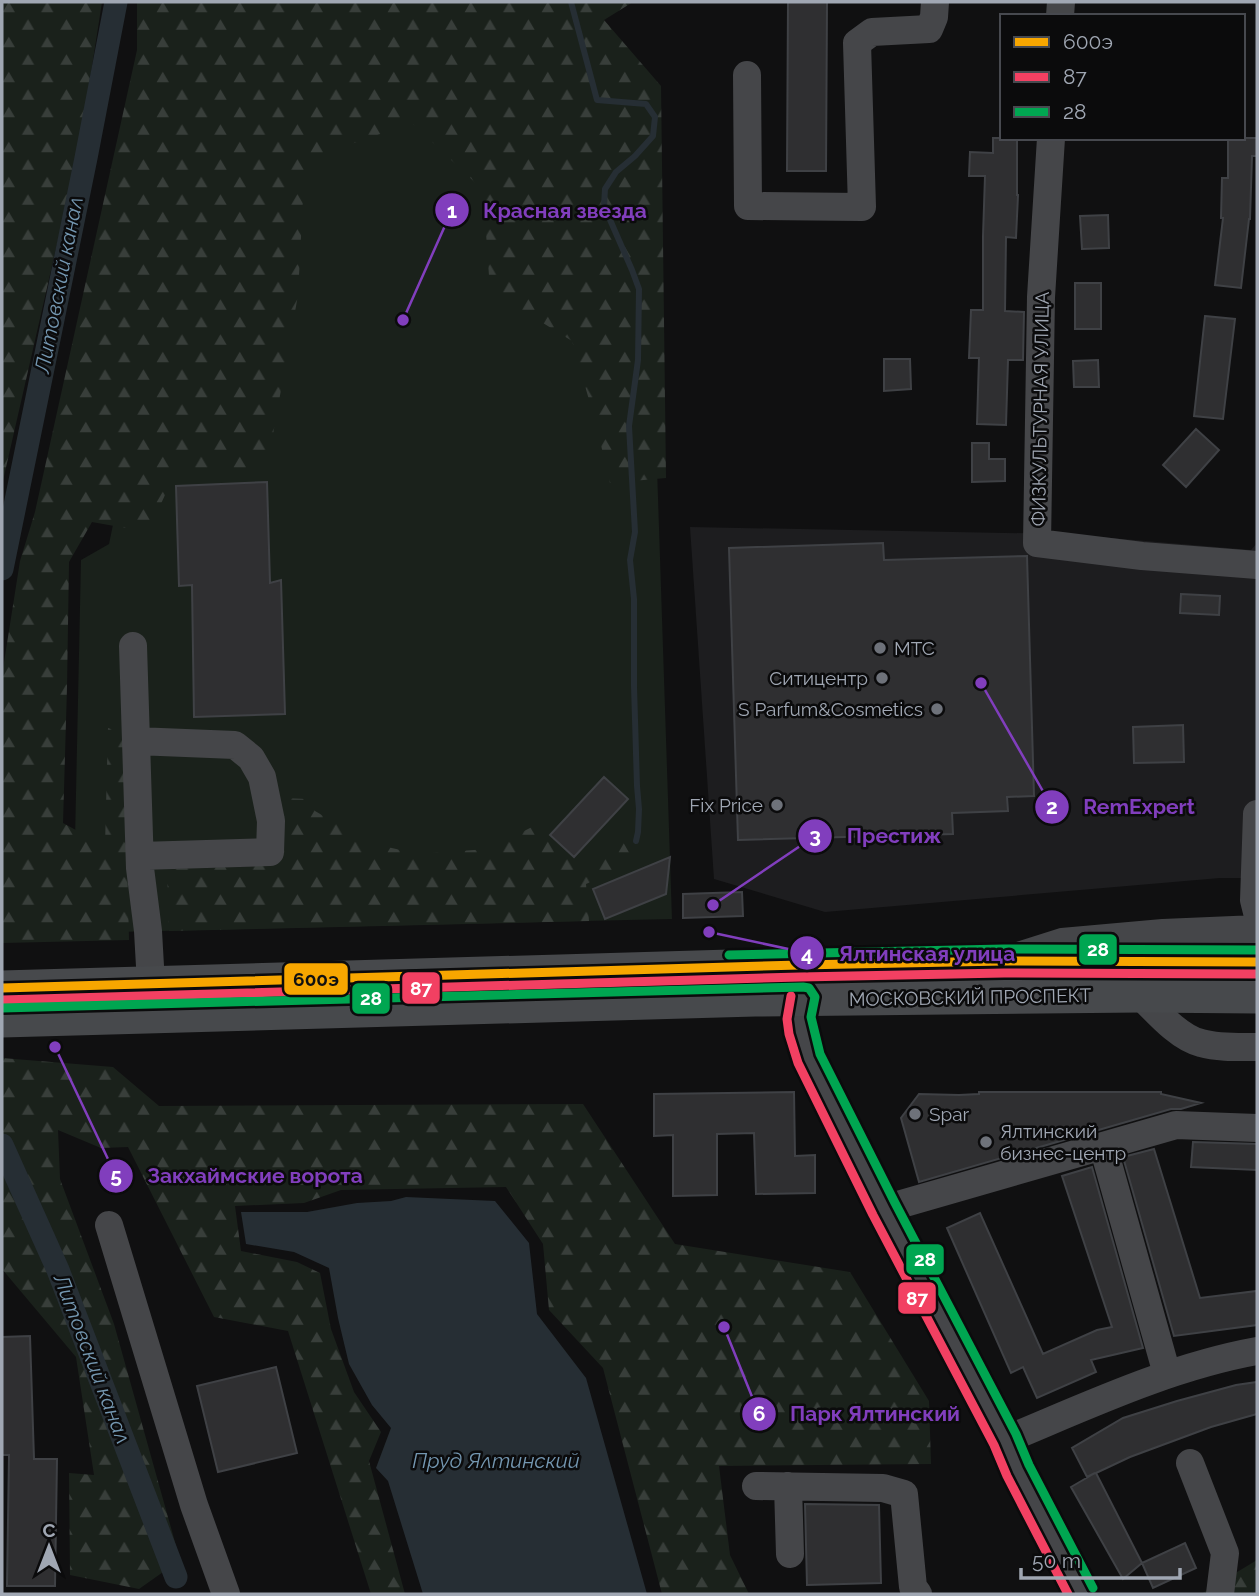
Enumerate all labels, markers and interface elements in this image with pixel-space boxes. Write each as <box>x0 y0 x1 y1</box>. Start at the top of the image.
legend <box>1000 14 1245 140</box>
text: 600э <box>1063 29 1113 54</box>
text: 87 <box>1063 64 1087 89</box>
text: 28 <box>1063 99 1086 124</box>
callout: Красная звезда <box>434 189 661 231</box>
water label: Литовский канал <box>29 194 88 377</box>
text: 1 <box>447 198 457 223</box>
text: Красная звезда <box>483 198 647 223</box>
street label: ФИЗКУЛЬТУРНАЯ УЛИЦА <box>1027 291 1053 527</box>
place label: МТС <box>894 637 935 659</box>
marker: МТС <box>872 640 888 656</box>
place label: Ситицентр <box>769 667 868 689</box>
marker: Ситицентр <box>874 670 890 686</box>
place label: S Parfum&Cosmetics <box>738 698 923 720</box>
marker: S Parfum&Cosmetics <box>929 701 945 717</box>
callout: RemExpert <box>1034 786 1209 828</box>
place label: Fix Price <box>689 794 763 816</box>
text: 2 <box>1046 794 1058 819</box>
text: RemExpert <box>1083 794 1195 819</box>
marker: Fix Price <box>769 797 785 813</box>
callout: Престиж <box>798 815 955 857</box>
text: 3 <box>809 823 821 848</box>
text: Престиж <box>847 823 941 848</box>
callout: Ялтинская улица <box>790 932 1030 974</box>
line badge: 28 <box>1078 933 1118 966</box>
text: 28 <box>1087 938 1109 960</box>
text: 4 <box>801 941 813 966</box>
text: Ялтинская улица <box>839 941 1015 966</box>
line badge: 600э <box>283 962 349 996</box>
text: 600э <box>293 968 339 990</box>
line badge: 87 <box>401 971 441 1005</box>
text: 87 <box>410 977 432 999</box>
line badge: 28 <box>351 982 391 1015</box>
street label: МОСКОВСКИЙ ПРОСПЕКТ <box>849 984 1092 1010</box>
text: 28 <box>360 987 382 1009</box>
place label: Spar <box>929 1103 970 1125</box>
marker: Spar <box>907 1106 923 1122</box>
place label: Ялтинский бизнес-центр <box>1000 1120 1126 1164</box>
marker: Ялтинский бизнес-центр <box>978 1134 994 1150</box>
callout: Закхаймские ворота <box>99 1155 377 1197</box>
text: 5 <box>110 1163 122 1188</box>
text: Закхаймские ворота <box>147 1163 363 1188</box>
line badge: 28 <box>905 1243 945 1276</box>
text: 28 <box>914 1248 936 1270</box>
water label: Литовский канал <box>48 1269 136 1447</box>
line badge: 87 <box>897 1281 937 1315</box>
text: 87 <box>906 1287 928 1309</box>
callout: Парк Ялтинский <box>741 1393 974 1435</box>
text: 6 <box>753 1401 765 1426</box>
text: Парк Ялтинский <box>790 1401 960 1426</box>
water label: Пруд Ялтинский <box>412 1448 580 1473</box>
north arrow <box>14 1512 84 1582</box>
text: С <box>42 1519 56 1541</box>
scale bar <box>1021 1536 1180 1580</box>
text: 50 m <box>1032 1548 1081 1573</box>

